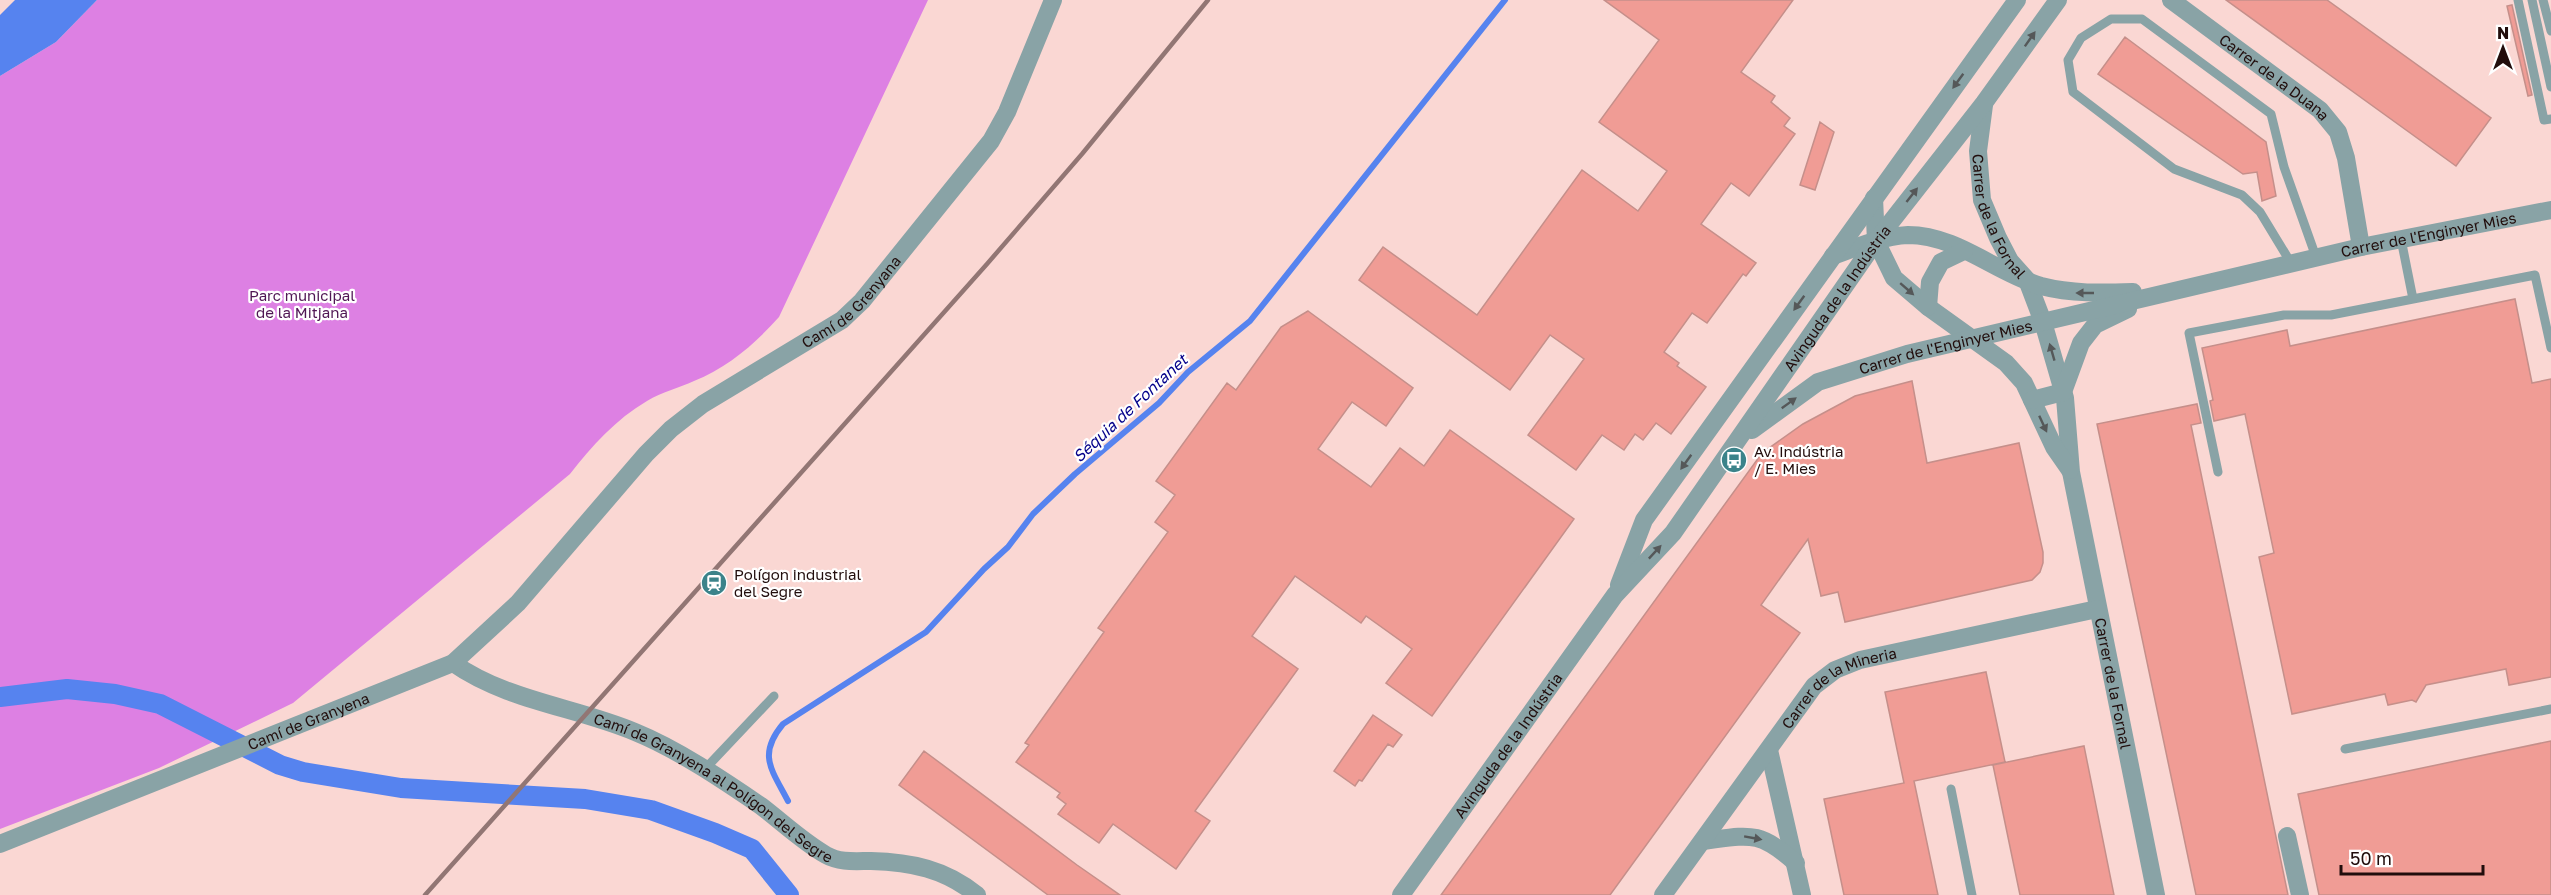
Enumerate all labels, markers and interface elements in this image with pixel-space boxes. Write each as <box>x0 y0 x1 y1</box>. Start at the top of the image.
north arrow <box>2473 18 2533 78</box>
text: N <box>2497 23 2509 43</box>
street label: Carrer de la Duana <box>2216 30 2334 124</box>
one-way arrow <box>2023 32 2035 47</box>
one-way arrow <box>1953 74 1965 89</box>
street label: Carrer de la Fornal <box>1969 153 2030 282</box>
one-way arrow <box>1906 187 1918 203</box>
street label: Carrer de l'Enginyer Mies <box>2339 208 2518 260</box>
street label: Avinguda de la Indústria <box>1780 221 1894 374</box>
street label: Camí de Grenyana <box>798 252 904 351</box>
one-way arrow <box>1899 282 1914 295</box>
park label: Parc municipal de la Mitjana <box>249 286 355 321</box>
one-way arrow <box>2076 288 2095 298</box>
one-way arrow <box>1793 295 1805 311</box>
street label: Carrer de l'Enginyer Mies <box>1856 316 2034 378</box>
one-way arrow <box>2047 343 2056 361</box>
water label: Séquia de Fontanet <box>1069 349 1193 466</box>
one-way arrow <box>1781 397 1797 409</box>
one-way arrow <box>2038 415 2047 432</box>
place label: Av. Indústria / E. Mies <box>1754 442 1843 477</box>
bus stop icon: Av. Indústria / E. Mies <box>1719 445 1749 475</box>
one-way arrow <box>1680 454 1692 469</box>
one-way arrow <box>1648 545 1661 560</box>
place label: Polígon industrial del Segre <box>734 565 862 600</box>
station icon: Polígon industrial del Segre <box>699 568 729 598</box>
street label: Carrer de la Fornal <box>2091 616 2135 751</box>
street label: Carrer de la Mineria <box>1777 643 1898 732</box>
street label: Avinguda de la Indústria <box>1450 669 1566 821</box>
street label: Camí de Granyena <box>245 688 372 753</box>
street label: Camí de Granyena al Polígon del Segre <box>592 709 836 866</box>
one-way arrow <box>1744 834 1763 843</box>
scale bar <box>2341 838 2484 876</box>
text: 50 m <box>2350 847 2392 869</box>

